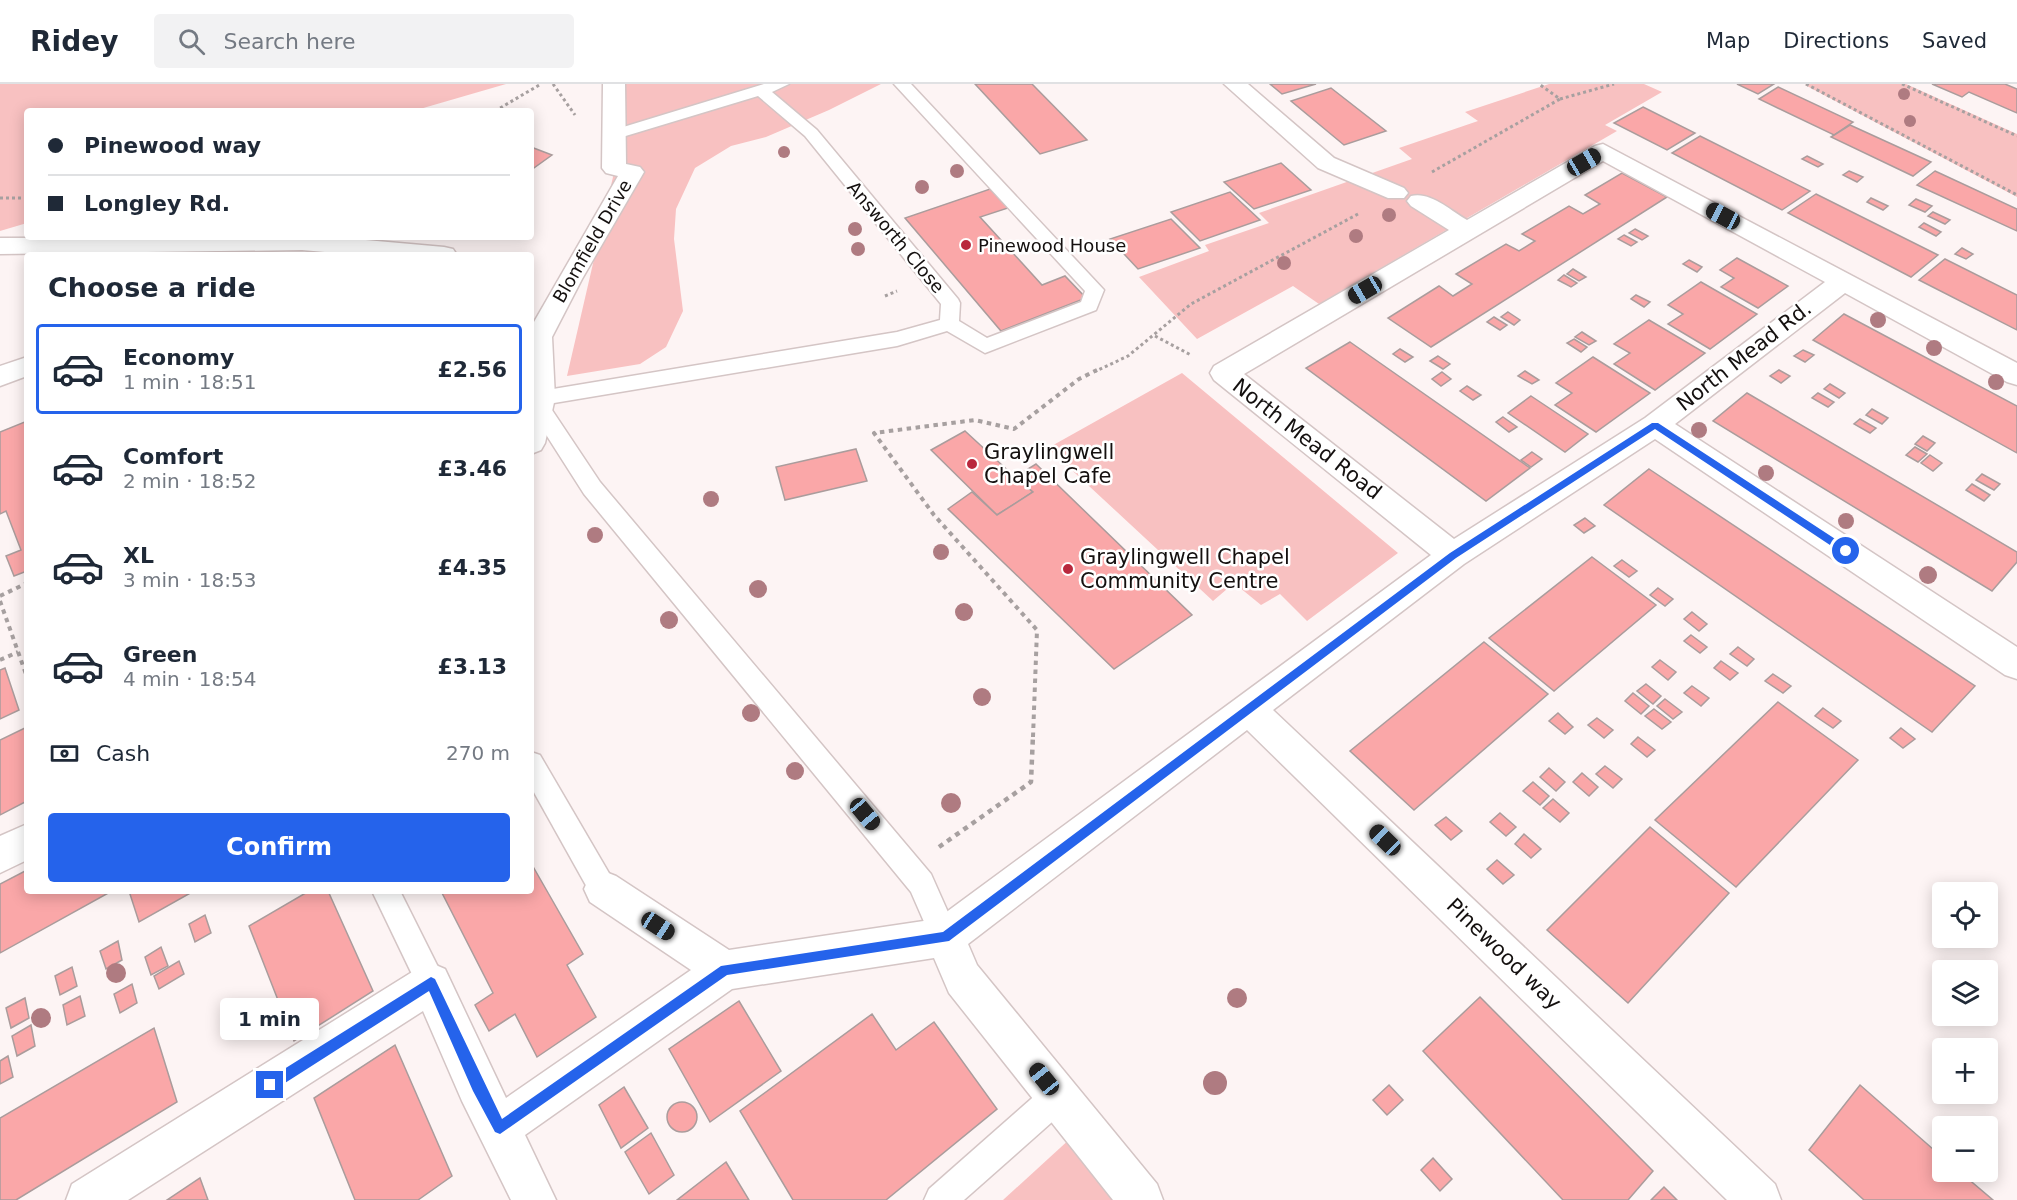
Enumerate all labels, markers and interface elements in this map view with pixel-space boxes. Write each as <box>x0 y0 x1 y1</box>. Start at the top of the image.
search box <box>154 14 574 68</box>
text: Ridey <box>30 25 118 58</box>
icon: search <box>175 25 208 58</box>
text: Search here <box>223 29 356 54</box>
text: Map <box>1706 29 1750 53</box>
text: Directions <box>1783 29 1889 53</box>
text: Saved <box>1922 29 1987 53</box>
text: Pinewood way <box>84 133 261 158</box>
car <box>1564 145 1604 179</box>
street label: Blomfield Drive <box>548 176 636 306</box>
street label: Answorth Close <box>843 177 949 297</box>
text: Longley Rd. <box>84 191 230 216</box>
car <box>1703 200 1743 232</box>
place label: Pinewood House <box>978 235 1126 256</box>
marker: Pinewood House <box>959 238 973 252</box>
text: Choose a ride <box>48 272 256 303</box>
car <box>1345 273 1385 307</box>
street label: North Mead Rd. <box>1672 296 1816 416</box>
icon: car <box>51 342 105 396</box>
text: Economy <box>123 345 234 370</box>
text: £2.56 <box>437 357 507 382</box>
text: 1 min · 18:51 <box>123 370 257 394</box>
street label: North Mead Road <box>1228 374 1386 504</box>
place label: Graylingwell Chapel Cafe <box>984 440 1114 488</box>
icon: car <box>51 441 105 495</box>
text: Comfort <box>123 444 223 469</box>
text: £3.46 <box>437 456 507 481</box>
marker: Graylingwell Chapel Cafe <box>965 457 979 471</box>
text: 2 min · 18:52 <box>123 469 257 493</box>
route start <box>1832 537 1859 564</box>
icon: car <box>51 540 105 594</box>
text: XL <box>123 543 154 568</box>
place label: Graylingwell Chapel Community Centre <box>1080 545 1290 593</box>
text: £4.35 <box>437 555 507 580</box>
marker: Graylingwell Chapel Community Centre <box>1061 562 1075 576</box>
text: 3 min · 18:53 <box>123 568 257 592</box>
icon: car <box>51 639 105 693</box>
text: Green <box>123 642 197 667</box>
text: £3.13 <box>437 654 507 679</box>
text: 4 min · 18:54 <box>123 667 257 691</box>
icon: cash <box>48 737 81 770</box>
text: Cash <box>96 741 150 766</box>
text: 270 m <box>446 741 510 765</box>
car <box>847 794 883 834</box>
button: Confirm <box>48 813 510 882</box>
car <box>1366 821 1404 859</box>
map controls <box>1932 882 1998 1182</box>
button: locate <box>1932 882 1998 948</box>
street label: Pinewood way <box>1442 893 1566 1015</box>
car <box>638 909 678 943</box>
button: layers <box>1932 960 1998 1026</box>
callout: 1 min <box>220 998 320 1040</box>
text: 1 min <box>238 1007 301 1031</box>
button: + <box>1932 1038 1998 1104</box>
car <box>1026 1059 1062 1099</box>
route end <box>256 1071 283 1098</box>
button: − <box>1932 1116 1998 1182</box>

